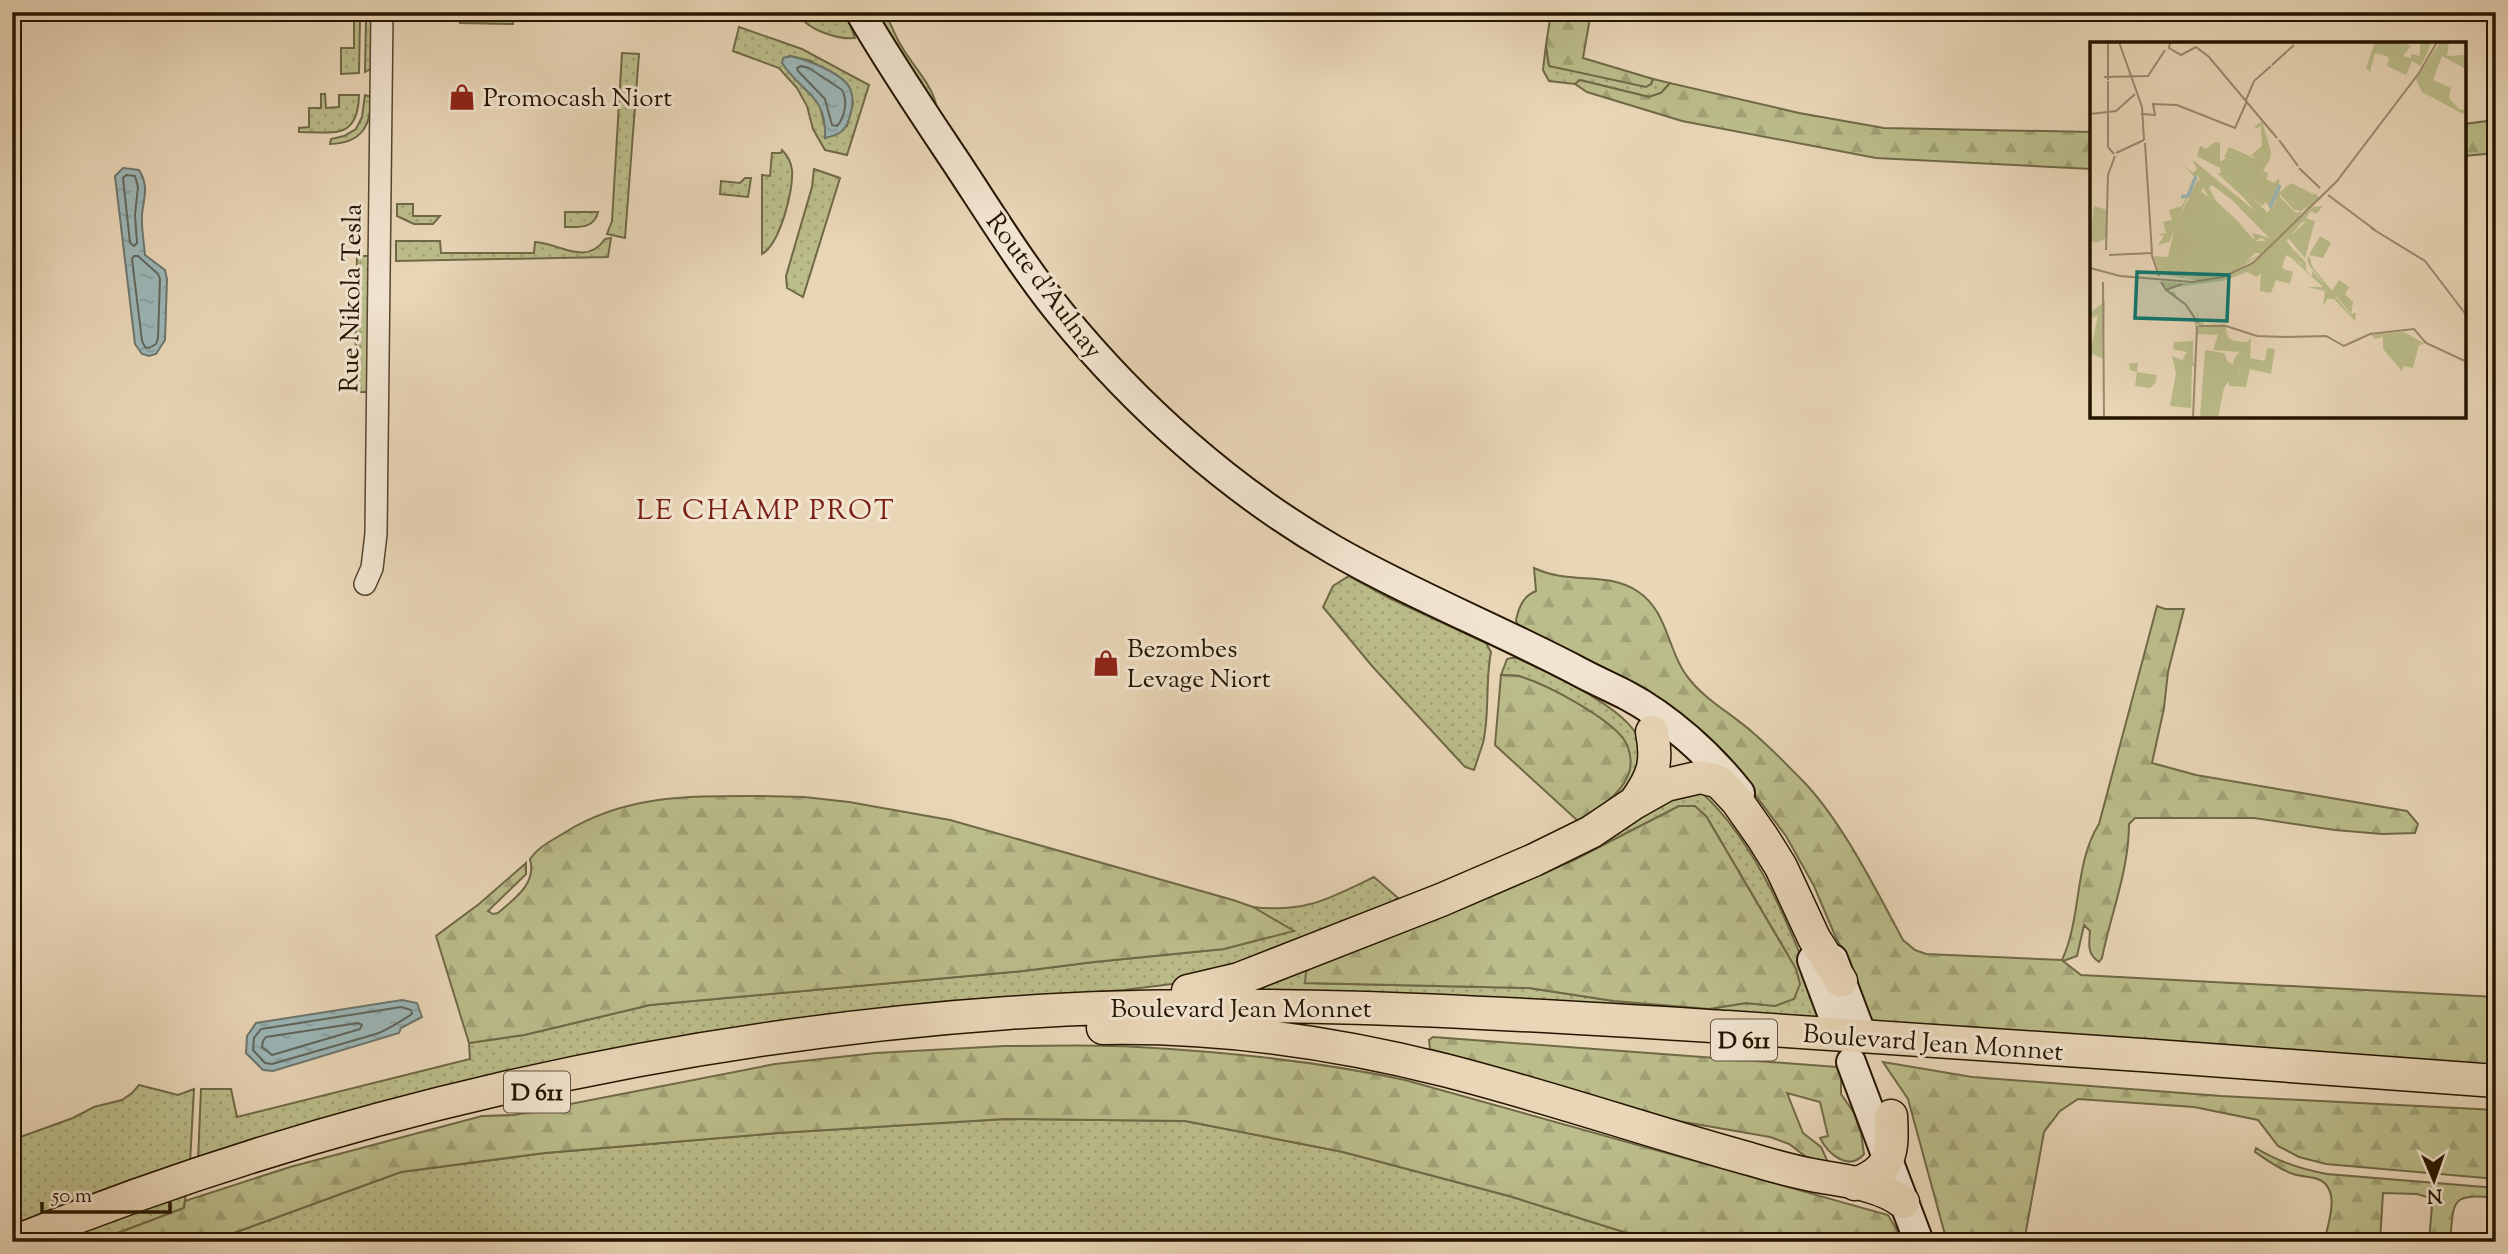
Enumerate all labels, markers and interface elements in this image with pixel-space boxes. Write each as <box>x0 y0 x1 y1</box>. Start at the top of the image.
inset map <box>2090 42 2466 418</box>
place label: Promocash Niort <box>483 81 672 118</box>
shop icon: Promocash Niort <box>447 82 477 112</box>
street label: Rue Nikola Tesla <box>332 203 373 393</box>
street label: Route d'Aulnay <box>976 206 1110 367</box>
district label: LE CHAMP PROT <box>636 492 896 532</box>
place label: Bezombes Levage Niort <box>1127 632 1271 699</box>
shop icon: Bezombes Levage Niort <box>1091 648 1121 678</box>
street label: Boulevard Jean Monnet <box>1110 992 1372 1029</box>
street label: Boulevard Jean Monnet <box>1801 1017 2064 1072</box>
road number: D 611 <box>1711 1020 1777 1060</box>
road number: D 611 <box>504 1072 570 1112</box>
north arrow <box>2400 1146 2470 1216</box>
scale bar <box>42 1170 170 1214</box>
text: N <box>2426 1181 2443 1208</box>
text: 50 m <box>51 1182 92 1212</box>

